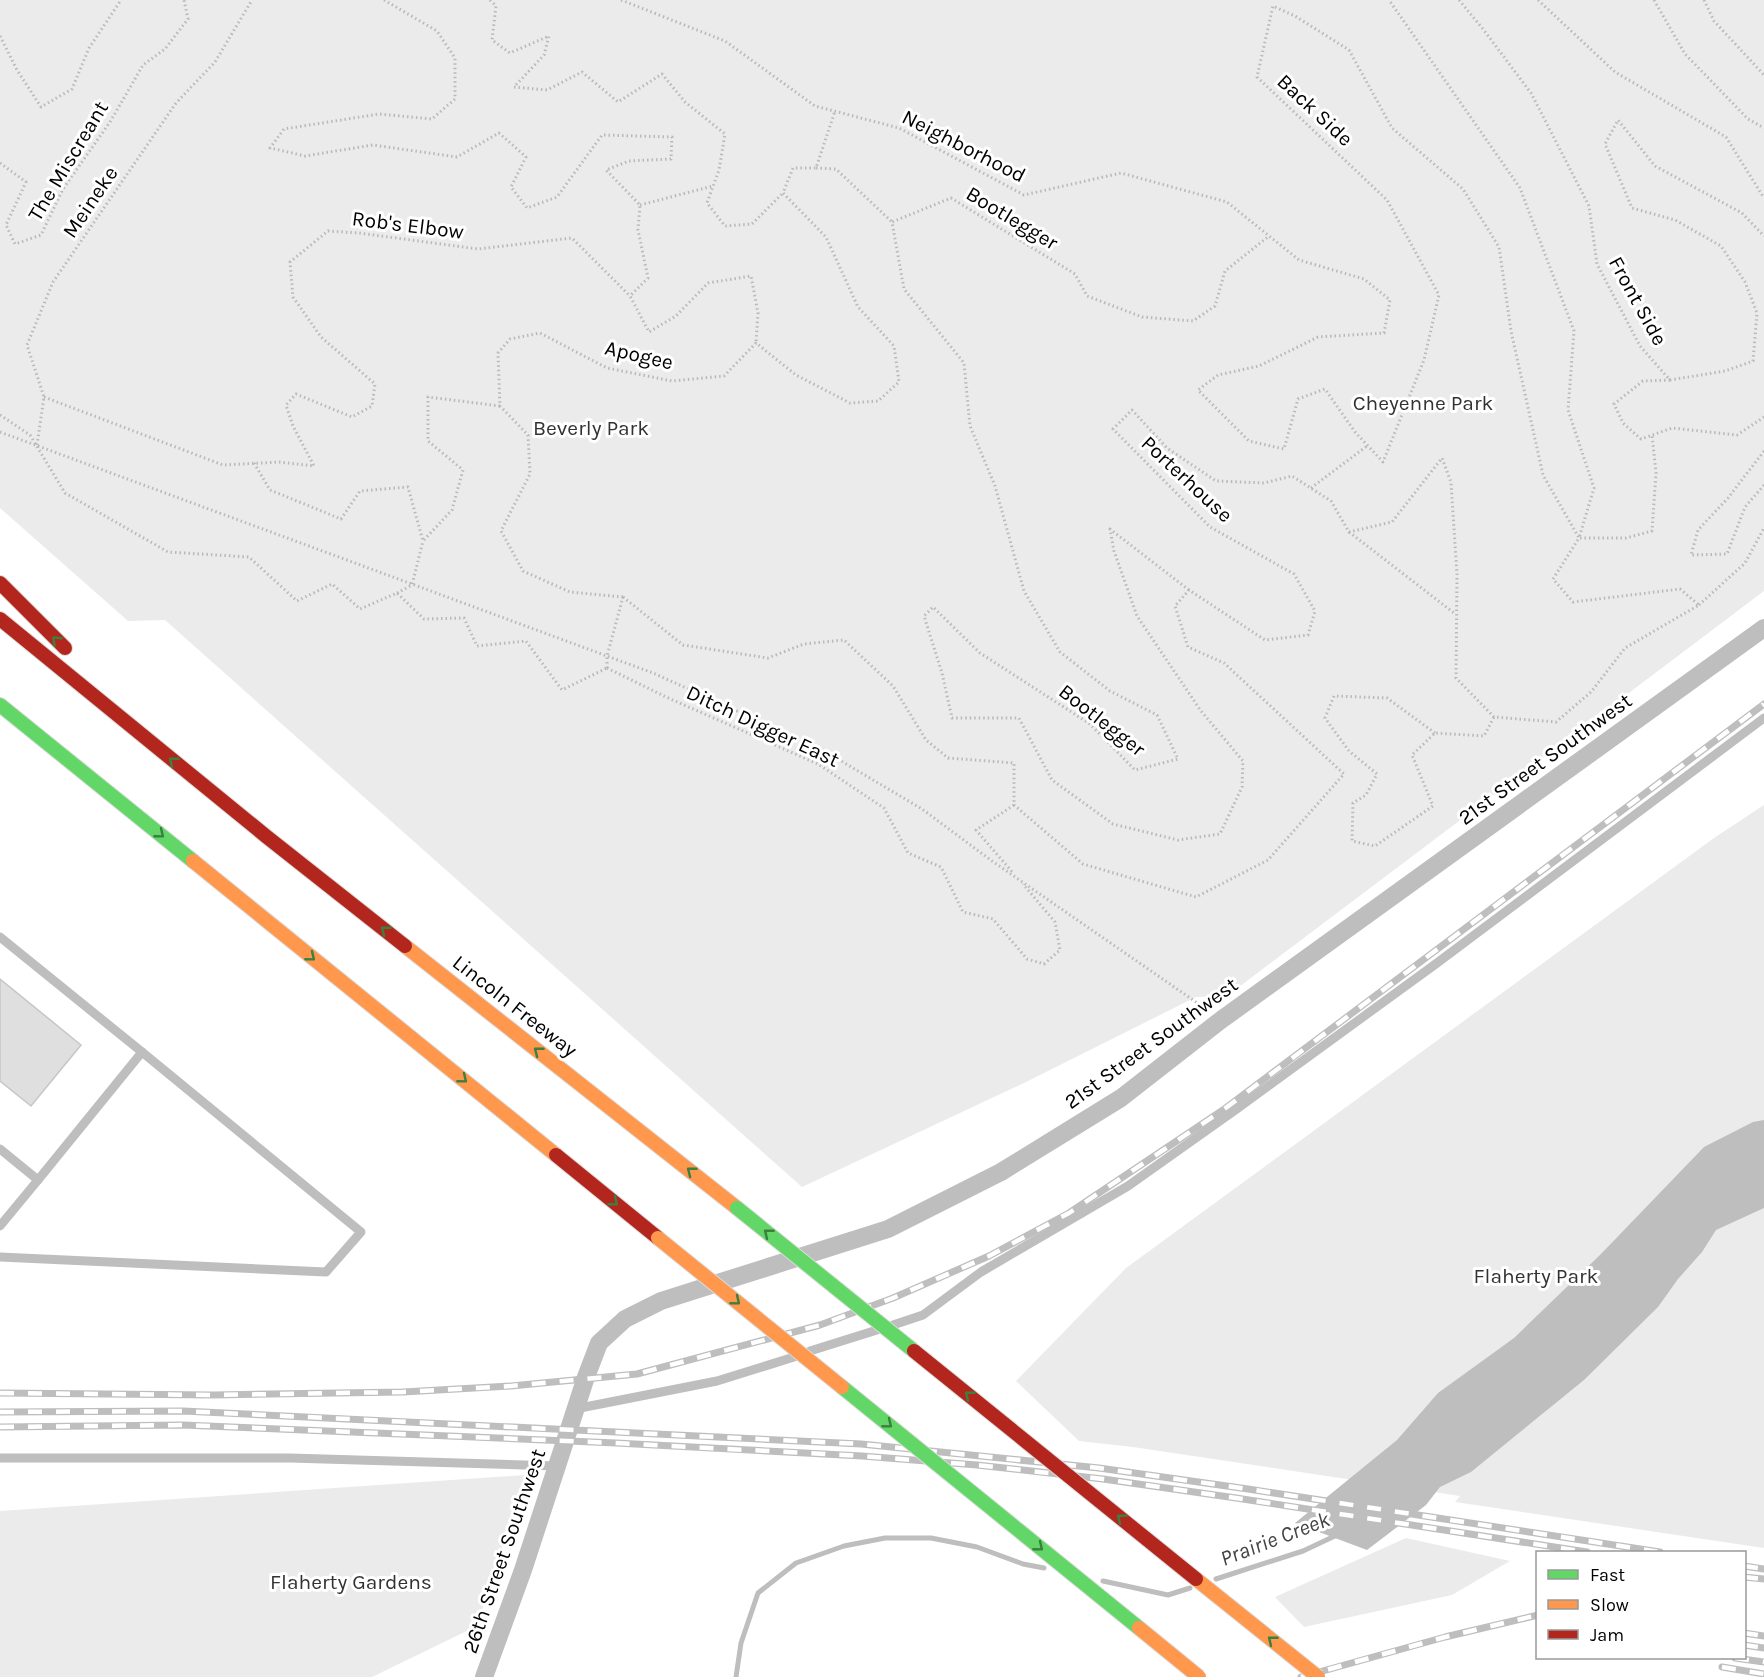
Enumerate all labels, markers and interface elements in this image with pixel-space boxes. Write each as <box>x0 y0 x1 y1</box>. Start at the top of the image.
street label: Back Side <box>1272 69 1358 151</box>
street label: The Miscreant <box>23 97 113 225</box>
street label: Neighborhood <box>898 105 1030 187</box>
street label: Meineke <box>57 162 123 242</box>
street label: Bootlegger <box>962 181 1063 255</box>
street label: Rob's Elbow <box>351 206 465 244</box>
street label: Front Side <box>1604 252 1672 350</box>
street label: Apogee <box>603 336 675 374</box>
park label: Cheyenne Park <box>1353 391 1493 415</box>
park label: Beverly Park <box>533 416 649 440</box>
street label: Porterhouse <box>1137 431 1237 527</box>
one-way arrow <box>53 636 64 647</box>
street label: Bootlegger <box>1054 679 1150 761</box>
street label: Ditch Digger East <box>683 680 843 772</box>
street label: 21st Street Southwest <box>1454 688 1636 830</box>
one-way arrow <box>169 757 180 768</box>
one-way arrow <box>153 827 164 838</box>
one-way arrow <box>381 927 392 938</box>
one-way arrow <box>304 949 315 960</box>
street label: Lincoln Freeway <box>448 950 582 1062</box>
street label: 21st Street Southwest <box>1060 972 1242 1114</box>
one-way arrow <box>534 1047 545 1058</box>
one-way arrow <box>456 1072 467 1083</box>
one-way arrow <box>687 1168 698 1179</box>
one-way arrow <box>607 1195 618 1206</box>
one-way arrow <box>764 1229 775 1240</box>
park label: Flaherty Park <box>1474 1264 1599 1288</box>
one-way arrow <box>729 1294 740 1305</box>
one-way arrow <box>965 1391 976 1402</box>
one-way arrow <box>881 1417 892 1428</box>
street label: 26th Street Southwest <box>458 1445 550 1656</box>
water label: Prairie Creek <box>1217 1506 1334 1572</box>
one-way arrow <box>1116 1514 1127 1525</box>
one-way arrow <box>1032 1539 1043 1550</box>
legend <box>1536 1551 1746 1659</box>
text: Fast <box>1590 1564 1625 1586</box>
park label: Flaherty Gardens <box>270 1570 432 1594</box>
text: Slow <box>1590 1594 1629 1616</box>
text: Jam <box>1590 1624 1624 1646</box>
one-way arrow <box>1268 1637 1279 1648</box>

